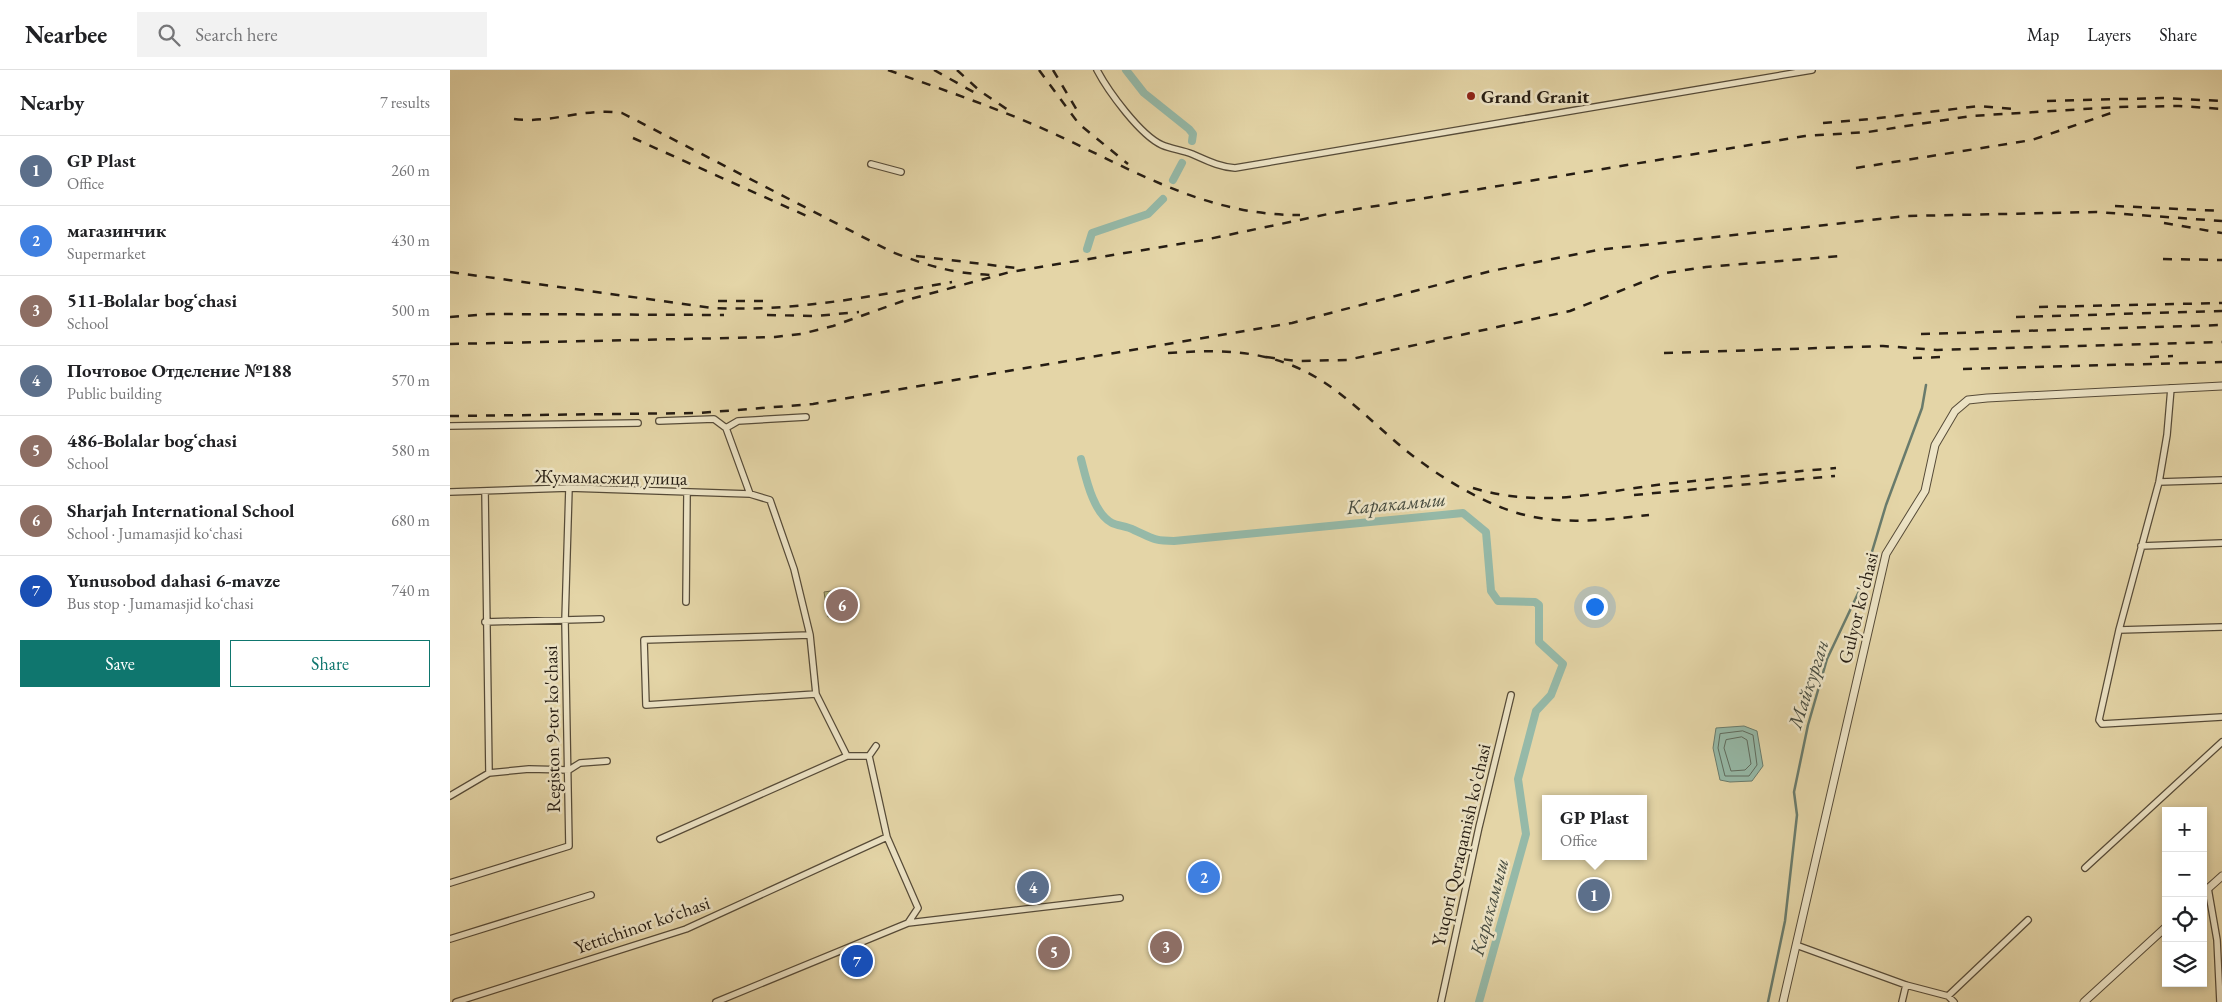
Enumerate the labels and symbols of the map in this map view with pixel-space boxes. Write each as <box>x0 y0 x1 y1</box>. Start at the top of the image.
place label: Grand Granit <box>1481 84 1589 109</box>
marker: Grand Granit <box>1465 90 1477 102</box>
street label: Жумамасжид улица <box>533 463 688 491</box>
water label: Каракамыш <box>1344 486 1447 520</box>
street label: Gulyor ko'chasi <box>1832 549 1884 666</box>
pin: 6 <box>826 586 858 624</box>
your location <box>1582 594 1608 620</box>
water label: Майкурган <box>1781 636 1835 733</box>
street label: Registon 9-tor ko'chasi <box>538 645 566 813</box>
street label: Yuqori Qoraqamish ko'chasi <box>1425 741 1497 949</box>
water label: Каракамыш <box>1463 855 1514 960</box>
pin: 2 <box>1188 858 1220 896</box>
pin: 4 <box>1017 868 1049 906</box>
pin: 1 <box>1578 876 1610 914</box>
street label: Yettichinor ko‘chasi <box>571 890 713 960</box>
pin: 3 <box>1150 928 1182 966</box>
pin: 5 <box>1038 933 1070 971</box>
pin: 7 <box>841 942 873 980</box>

